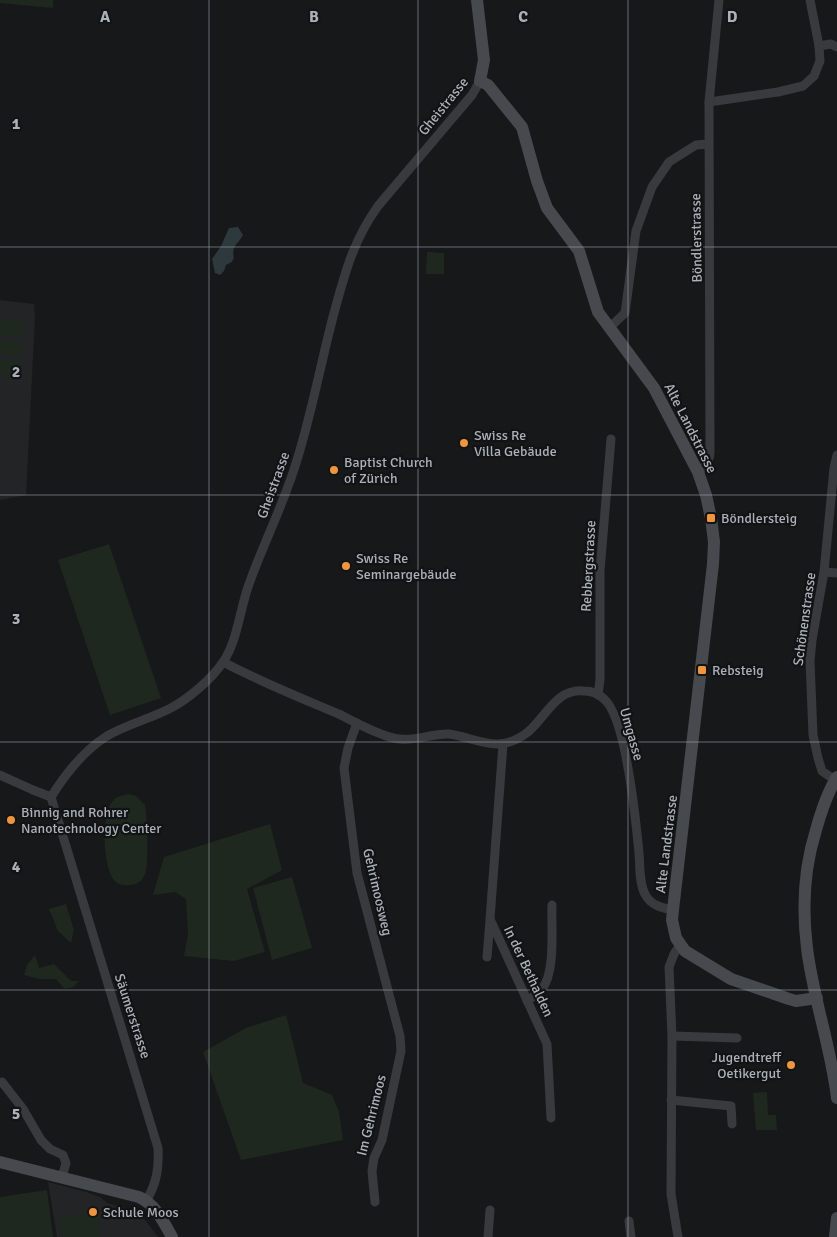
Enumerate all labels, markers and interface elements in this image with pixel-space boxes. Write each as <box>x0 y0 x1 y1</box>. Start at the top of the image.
text: A <box>100 7 111 27</box>
text: B <box>309 7 319 27</box>
text: C <box>518 7 528 27</box>
text: D <box>727 7 738 27</box>
street label: Gheistrasse <box>415 74 472 139</box>
text: 1 <box>12 114 21 134</box>
street label: Böndlerstrasse <box>687 193 706 283</box>
text: 2 <box>12 362 20 382</box>
street label: Alte Landstrasse <box>661 380 721 476</box>
place label: Swiss Re Villa Gebäude <box>474 427 557 460</box>
marker: Swiss Re Villa Gebäude <box>458 437 470 449</box>
street label: Gheistrasse <box>254 449 293 521</box>
place label: Baptist Church of Zürich <box>344 454 433 487</box>
marker: Baptist Church of Zürich <box>328 464 340 476</box>
place label: Böndlersteig <box>721 510 797 527</box>
marker: Böndlersteig <box>705 512 717 524</box>
street label: Rebbergstrasse <box>578 520 599 612</box>
place label: Swiss Re Seminargebäude <box>356 550 456 583</box>
marker: Swiss Re Seminargebäude <box>340 560 352 572</box>
street label: Schönenstrasse <box>790 571 819 667</box>
text: 3 <box>12 609 20 629</box>
place label: Rebsteig <box>712 662 764 679</box>
marker: Rebsteig <box>696 664 708 676</box>
street label: Umgasse <box>616 706 647 763</box>
street label: Alte Landstrasse <box>652 794 681 894</box>
place label: Binnig and Rohrer Nanotechnology Center <box>21 804 162 837</box>
marker: Binnig and Rohrer Nanotechnology Center <box>5 814 17 826</box>
street label: Gehrimoosweg <box>359 847 396 937</box>
text: 4 <box>12 857 21 877</box>
street label: In der Bethalden <box>500 923 557 1020</box>
street label: Säumerstrasse <box>111 972 154 1061</box>
place label: Jugendtreff Oetikergut <box>712 1049 782 1082</box>
marker: Jugendtreff Oetikergut <box>785 1059 797 1071</box>
street label: Im Gehrimoos <box>353 1073 390 1157</box>
text: 5 <box>12 1104 20 1124</box>
place label: Schule Moos <box>103 1204 179 1221</box>
marker: Schule Moos <box>87 1206 99 1218</box>

